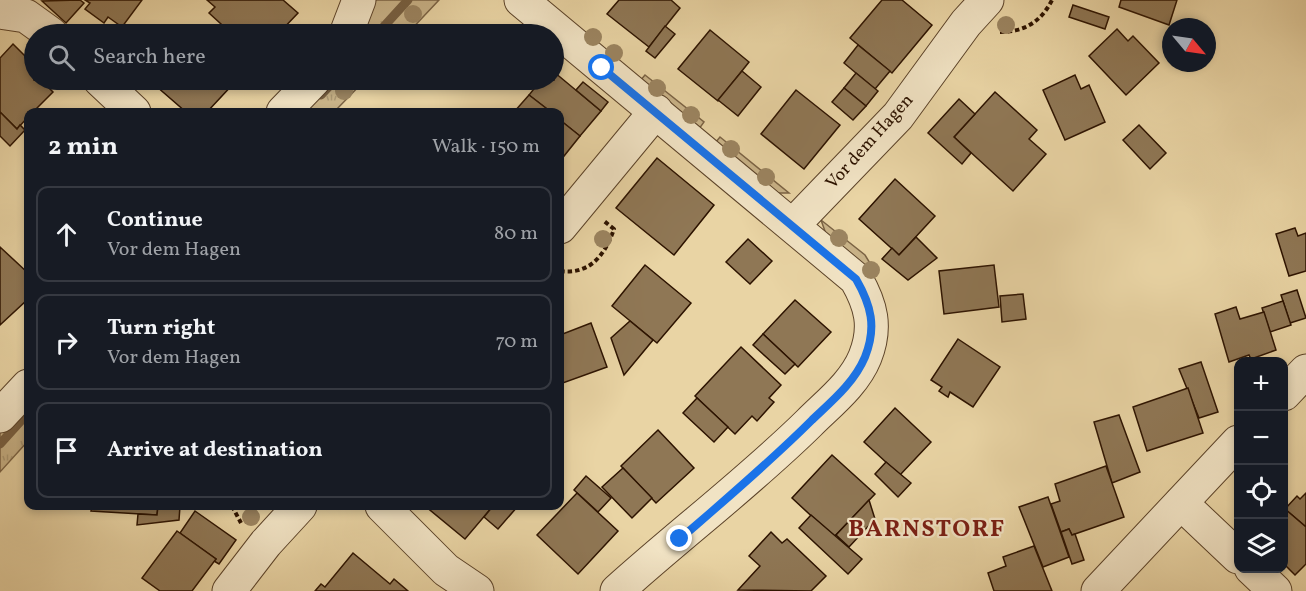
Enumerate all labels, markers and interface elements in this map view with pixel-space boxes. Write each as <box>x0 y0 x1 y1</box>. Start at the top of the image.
north arrow <box>1162 18 1216 72</box>
search box <box>24 24 564 90</box>
icon: search <box>45 41 78 74</box>
text: Search here <box>93 42 206 73</box>
route start <box>588 54 614 80</box>
street label: Vor dem Hagen <box>820 89 920 195</box>
text: 2 min <box>48 129 118 165</box>
text: Walk · 150 m <box>432 133 540 161</box>
text: Continue <box>107 205 203 236</box>
icon: ahead <box>50 218 83 251</box>
text: 80 m <box>494 220 538 248</box>
text: Vor dem Hagen <box>107 236 241 264</box>
text: Turn right <box>107 313 215 344</box>
icon: right <box>50 326 83 359</box>
text: 70 m <box>495 328 538 356</box>
text: Vor dem Hagen <box>107 344 241 372</box>
map controls <box>1234 357 1288 573</box>
button: + <box>1234 357 1288 411</box>
button: − <box>1234 411 1288 465</box>
icon: arrive <box>50 434 83 467</box>
text: Arrive at destination <box>107 435 323 466</box>
button: locate <box>1234 465 1288 519</box>
district label: BARNSTORF <box>848 513 1006 547</box>
button: layers <box>1234 519 1288 573</box>
route end <box>666 525 692 551</box>

